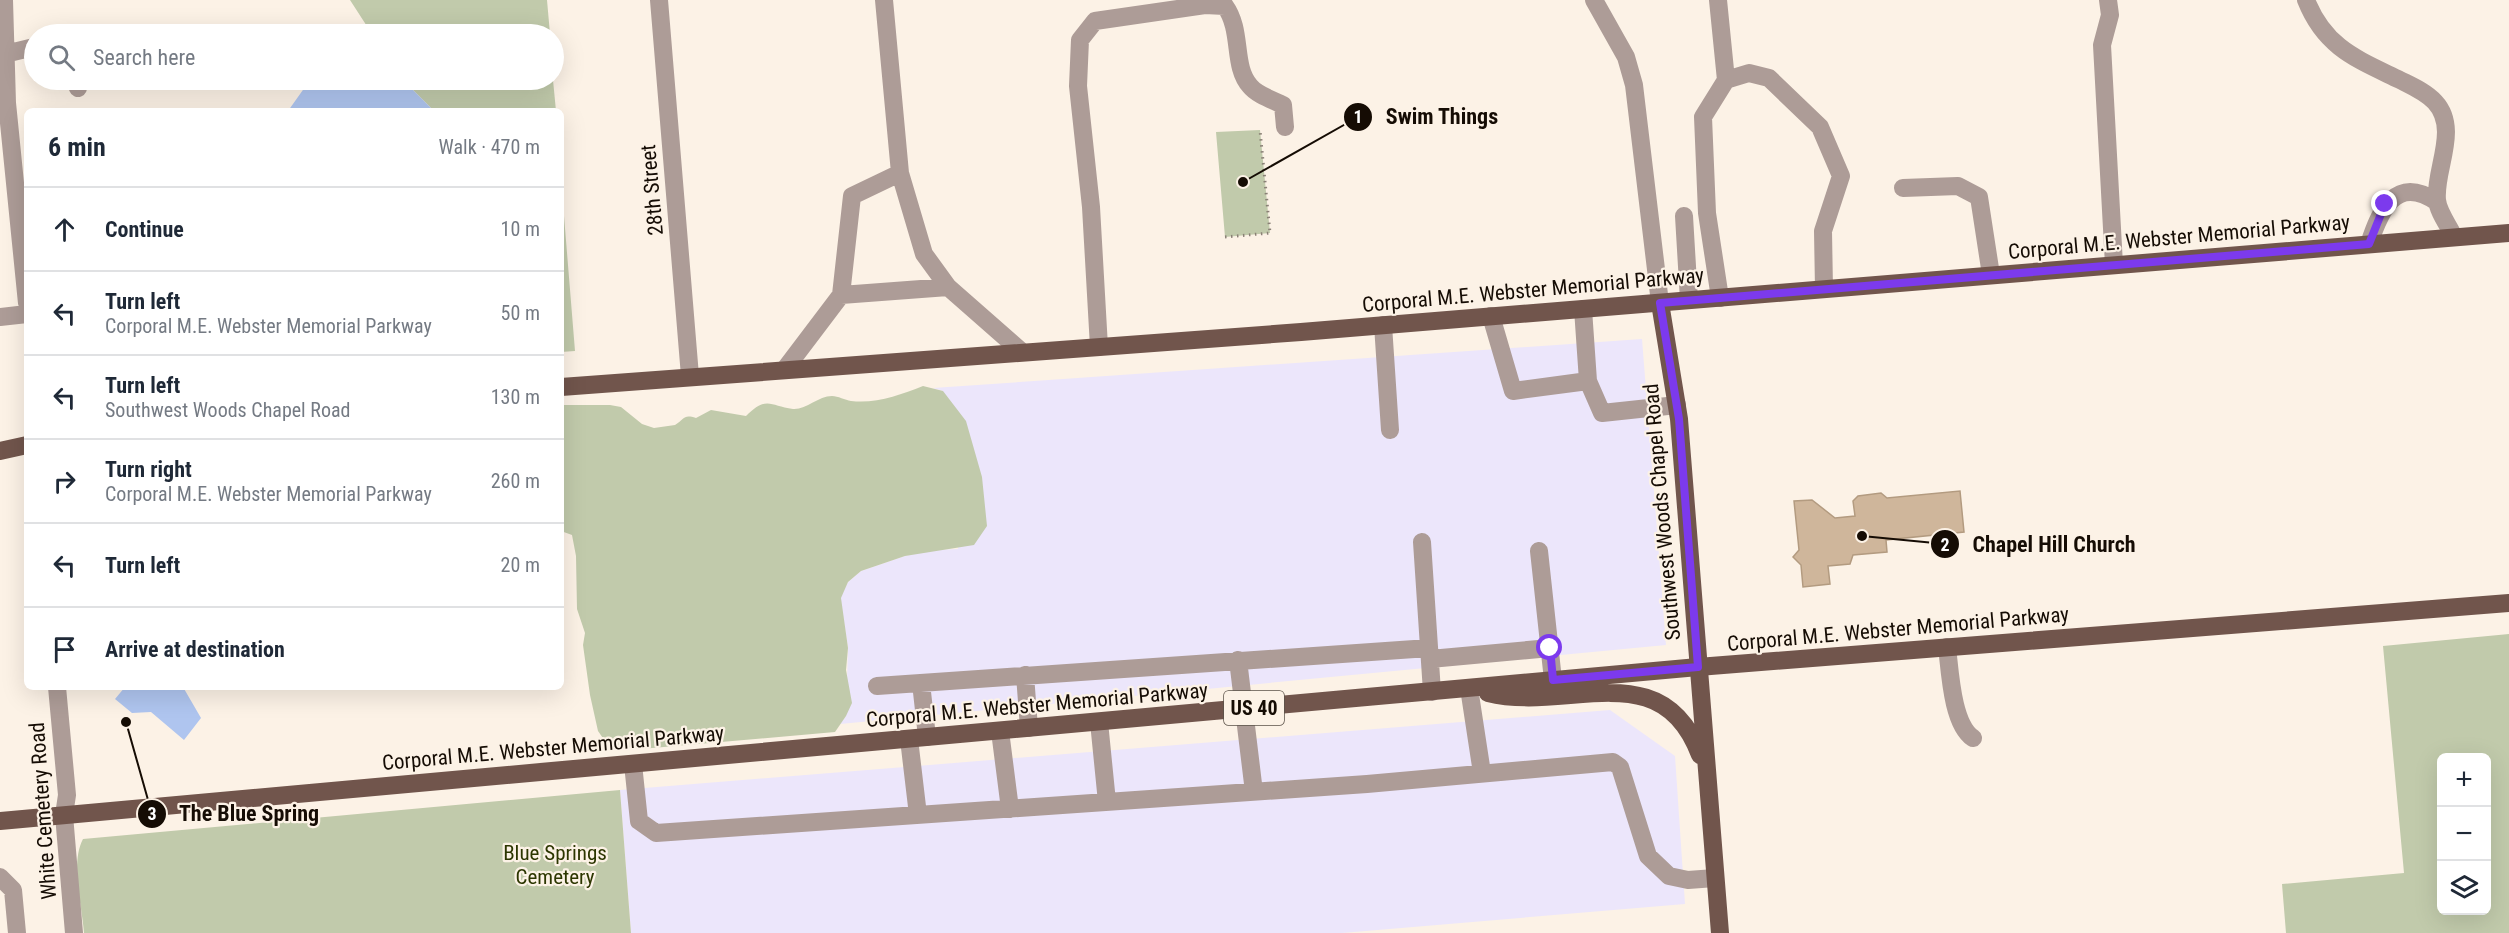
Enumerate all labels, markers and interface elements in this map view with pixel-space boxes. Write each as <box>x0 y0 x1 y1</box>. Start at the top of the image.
search box <box>24 24 564 90</box>
icon: search <box>45 41 78 74</box>
text: Search here <box>93 45 195 70</box>
callout: Swim Things <box>1343 97 1510 137</box>
text: Swim Things <box>1386 104 1498 129</box>
text: 1 <box>1353 106 1363 127</box>
text: 6 min <box>48 132 106 162</box>
text: Walk · 470 m <box>439 135 540 159</box>
street label: 28th Street <box>636 144 668 236</box>
route end <box>2371 190 2397 216</box>
street label: Corporal M.E. Webster Memorial Parkway <box>2007 210 2351 264</box>
icon: ahead <box>48 213 81 246</box>
text: Continue <box>105 217 184 242</box>
text: 10 m <box>501 217 540 241</box>
street label: Corporal M.E. Webster Memorial Parkway <box>1361 263 1705 317</box>
text: Turn left <box>105 289 180 314</box>
icon: left <box>48 297 81 330</box>
text: 50 m <box>501 301 540 325</box>
text: Corporal M.E. Webster Memorial Parkway <box>105 314 432 338</box>
text: Turn left <box>105 373 180 398</box>
icon: left <box>48 381 81 414</box>
street label: Southwest Woods Chapel Road <box>1639 383 1685 641</box>
text: 130 m <box>491 385 540 409</box>
text: Southwest Woods Chapel Road <box>105 398 350 422</box>
text: Turn right <box>105 457 192 482</box>
icon: right <box>48 465 81 498</box>
text: 260 m <box>491 469 540 493</box>
text: Corporal M.E. Webster Memorial Parkway <box>105 482 432 506</box>
callout: Chapel Hill Church <box>1930 524 2147 564</box>
text: Chapel Hill Church <box>1972 532 2136 557</box>
text: 2 <box>1940 534 1950 555</box>
icon: left <box>48 549 81 582</box>
text: Turn left <box>105 553 180 578</box>
text: 20 m <box>501 553 540 577</box>
street label: Corporal M.E. Webster Memorial Parkway <box>1726 602 2070 656</box>
icon: arrive <box>48 633 81 666</box>
route start <box>1536 634 1562 660</box>
text: Arrive at destination <box>105 637 285 662</box>
street label: Corporal M.E. Webster Memorial Parkway <box>865 678 1209 732</box>
road number: US 40 <box>1224 691 1284 725</box>
street label: Corporal M.E. Webster Memorial Parkway <box>381 721 725 775</box>
street label: White Cemetery Road <box>25 722 61 900</box>
map controls <box>2437 753 2491 915</box>
button: + <box>2437 753 2491 807</box>
callout: The Blue Spring <box>137 794 331 834</box>
text: The Blue Spring <box>179 801 319 826</box>
text: 3 <box>147 803 157 824</box>
button: − <box>2437 807 2491 861</box>
park label: Blue Springs Cemetery <box>503 841 607 889</box>
button: layers <box>2437 861 2491 915</box>

